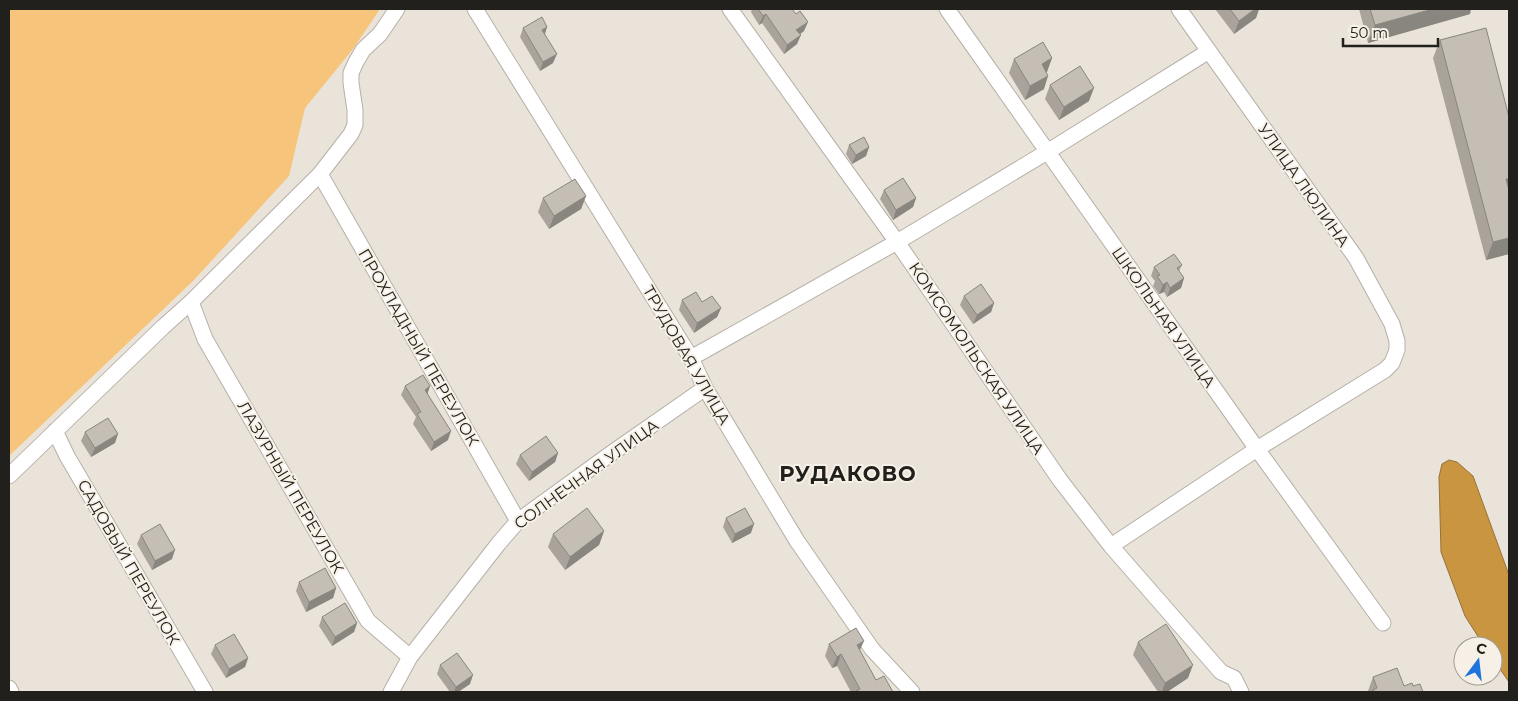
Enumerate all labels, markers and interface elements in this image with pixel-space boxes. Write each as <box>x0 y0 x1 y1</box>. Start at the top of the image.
scale bar <box>1343 15 1438 47</box>
text: 50 m <box>1350 23 1388 42</box>
street label: УЛИЦА ЛЮЛИНА <box>1254 120 1353 251</box>
street label: ШКОЛЬНАЯ УЛИЦА <box>1108 243 1219 391</box>
street label: ПРОХЛАДНЫЙ ПЕРЕУЛОК <box>354 245 483 449</box>
street label: КОМСОМОЛЬСКАЯ УЛИЦА <box>905 259 1048 458</box>
street label: ТРУДОВАЯ УЛИЦА <box>639 282 734 428</box>
street label: ЛАЗУРНЫЙ ПЕРЕУЛОК <box>233 398 348 577</box>
street label: СОЛНЕЧНАЯ УЛИЦА <box>510 416 662 533</box>
district label: РУДАКОВО <box>779 461 917 486</box>
street label: САДОВЫЙ ПЕРЕУЛОК <box>73 476 184 648</box>
north arrow <box>1453 636 1503 686</box>
text: С <box>1474 638 1489 658</box>

